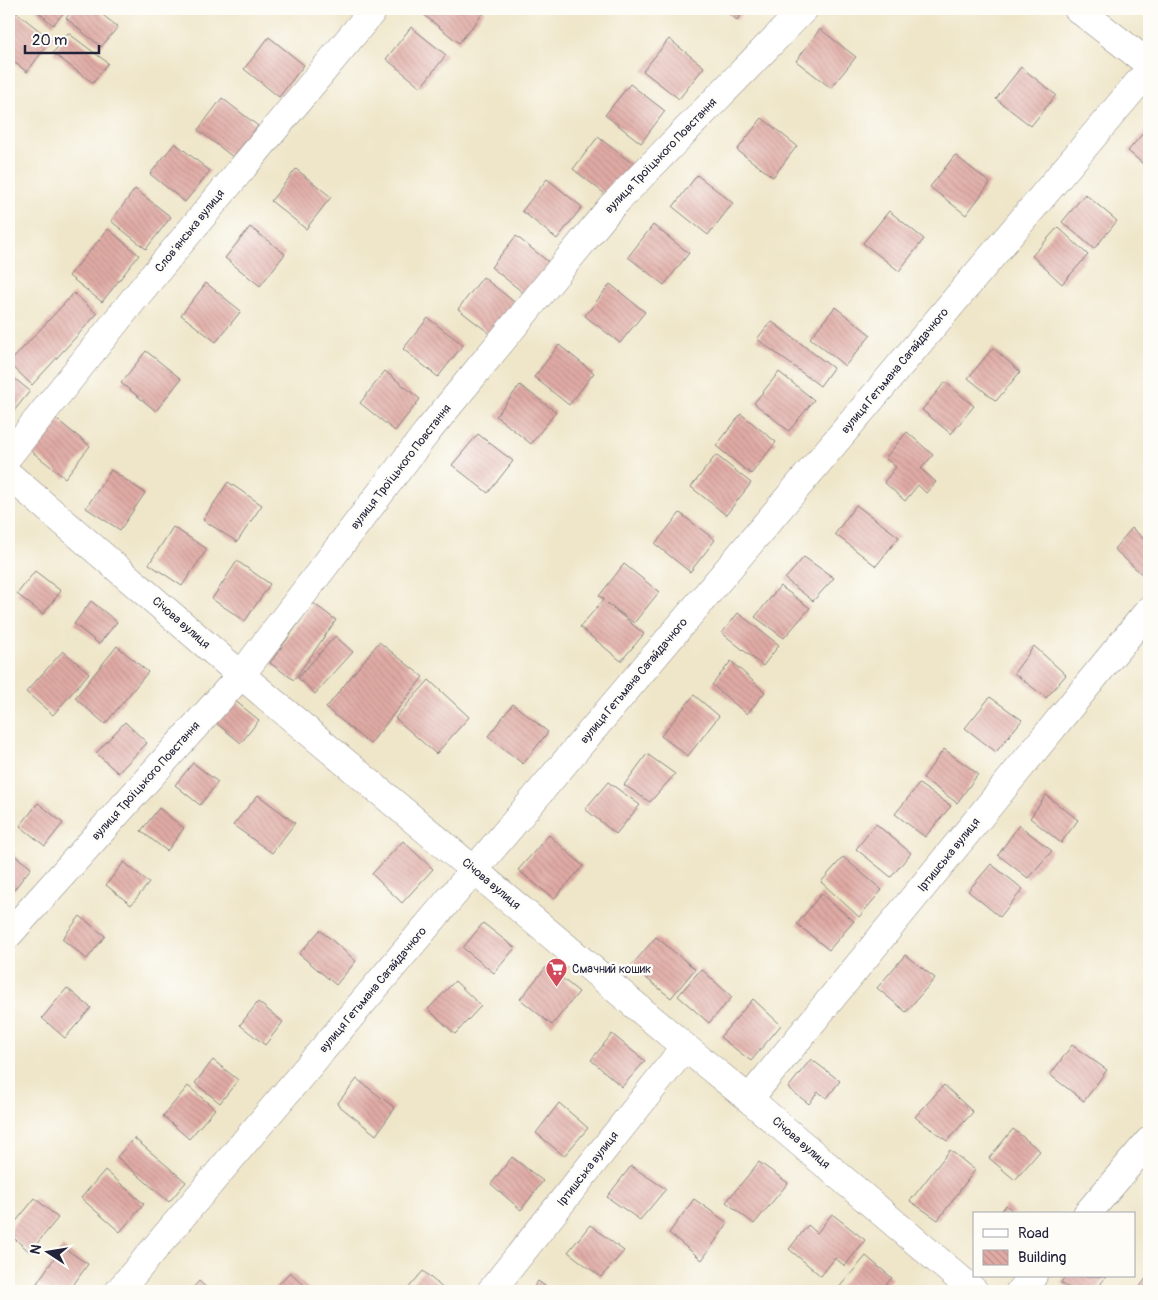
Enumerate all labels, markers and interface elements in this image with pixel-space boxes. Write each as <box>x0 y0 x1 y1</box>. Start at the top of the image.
scale bar <box>25 22 99 54</box>
text: 20 m <box>32 31 67 50</box>
street label: вулиця Троїцького Повстання <box>602 95 720 217</box>
street label: Словʼянська вулиця <box>152 186 228 275</box>
street label: вулиця Гетьмана Сагайдачного <box>838 305 952 437</box>
street label: вулиця Троїцького Повстання <box>347 401 455 533</box>
street label: Січова вулиця <box>149 594 213 653</box>
street label: вулиця Гетьмана Сагайдачного <box>577 615 691 747</box>
street label: вулиця Троїцького Повстання <box>89 718 204 844</box>
street label: Іртишська вулиця <box>915 815 984 895</box>
street label: Січова вулиця <box>459 855 524 913</box>
street label: вулиця Гетьмана Сагайдачного <box>316 924 430 1056</box>
supermarket icon: Смачний кошик <box>544 957 568 988</box>
place label: Смачний кошик <box>572 962 651 977</box>
street label: Січова вулиця <box>769 1114 833 1173</box>
street label: Іртишська вулиця <box>554 1128 622 1209</box>
legend <box>973 1212 1136 1278</box>
text: Road <box>1018 1224 1049 1243</box>
north arrow <box>22 1228 72 1278</box>
text: N <box>26 1243 45 1256</box>
text: Building <box>1018 1248 1066 1267</box>

